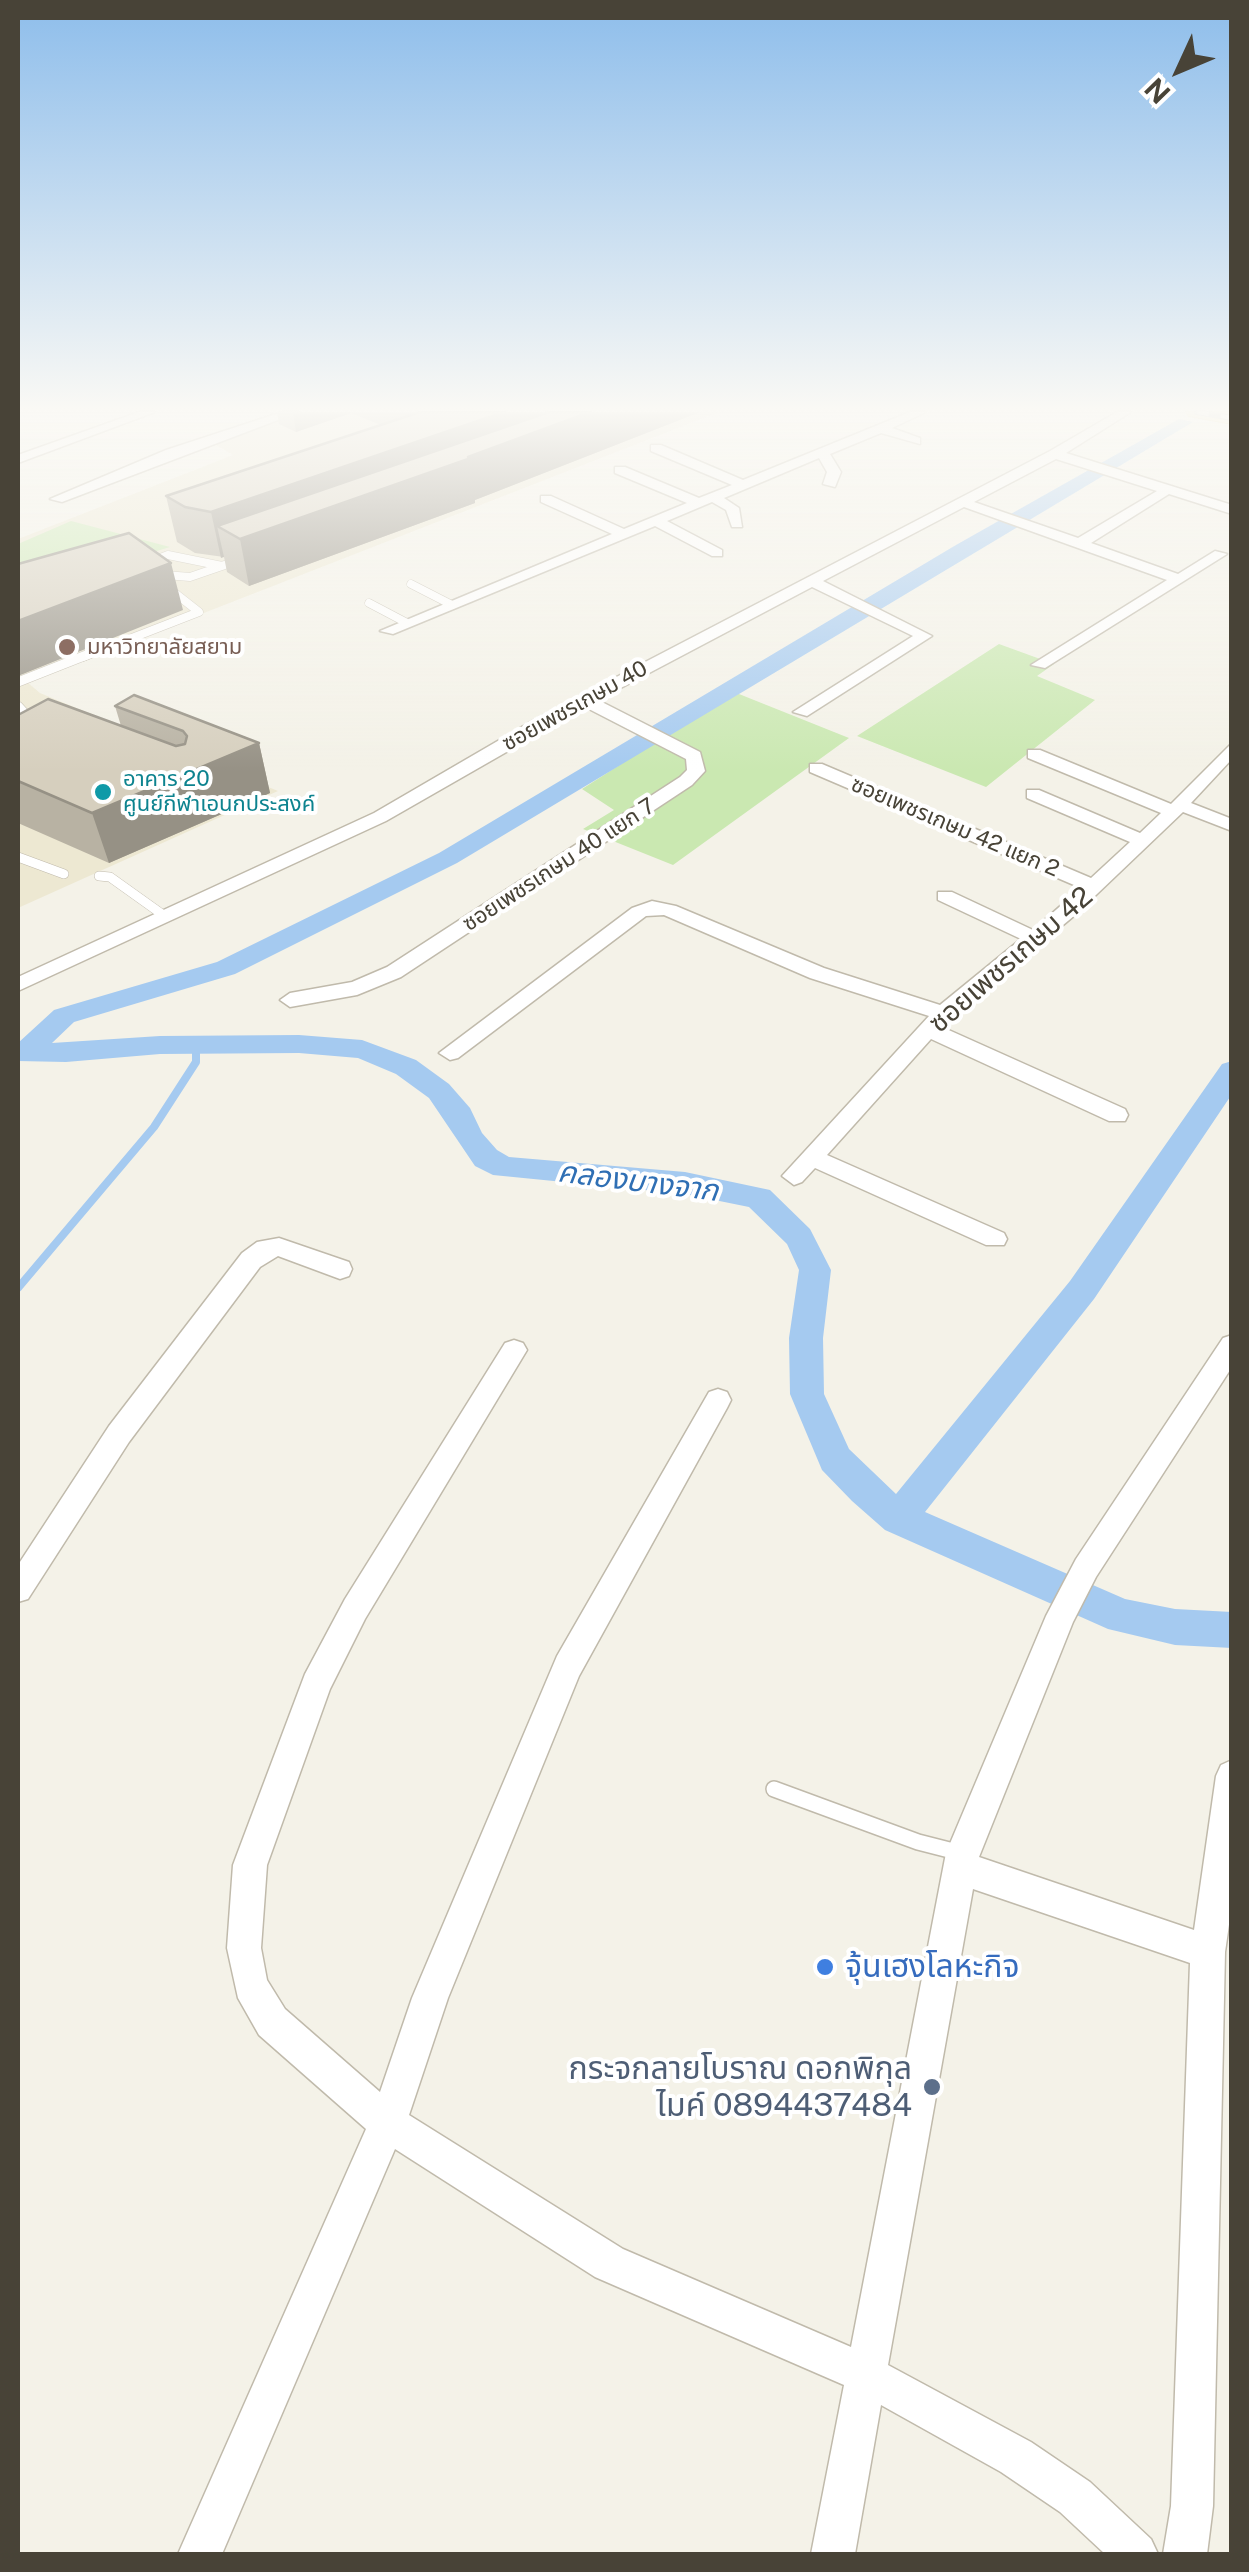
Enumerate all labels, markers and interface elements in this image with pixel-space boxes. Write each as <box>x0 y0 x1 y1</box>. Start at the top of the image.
north arrow <box>1129 20 1229 120</box>
text: N <box>1138 72 1177 111</box>
place label: มหาวิทยาลัยสยาม <box>87 634 242 660</box>
marker: มหาวิทยาลัยสยาม <box>56 636 78 658</box>
street label: ซอยเพชรเกษม 40 <box>498 655 652 757</box>
place label: อาคาร 20 ศูนย์กีฬาเอนกประสงค์ <box>123 766 315 818</box>
street label: ซอยเพชรเกษม 42 แยก 2 <box>847 771 1063 883</box>
marker: อาคาร 20 ศูนย์กีฬาเอนกประสงค์ <box>92 781 114 803</box>
street label: ซอยเพชรเกษม 40 แยก 7 <box>458 793 660 937</box>
street label: ซอยเพชรเกษม 42 <box>922 880 1100 1040</box>
water label: คลองบางจาก <box>556 1154 720 1210</box>
place label: จุ้นเฮงโลหะกิจ <box>845 1948 1019 1986</box>
marker: จุ้นเฮงโลหะกิจ <box>814 1956 836 1978</box>
place label: กระจกลายโบราณ ดอกพิกุล ไมค์ 0894437484 <box>569 2050 912 2125</box>
marker: กระจกลายโบราณ ดอกพิกุล ไมค์ 0894437484 <box>921 2076 943 2098</box>

